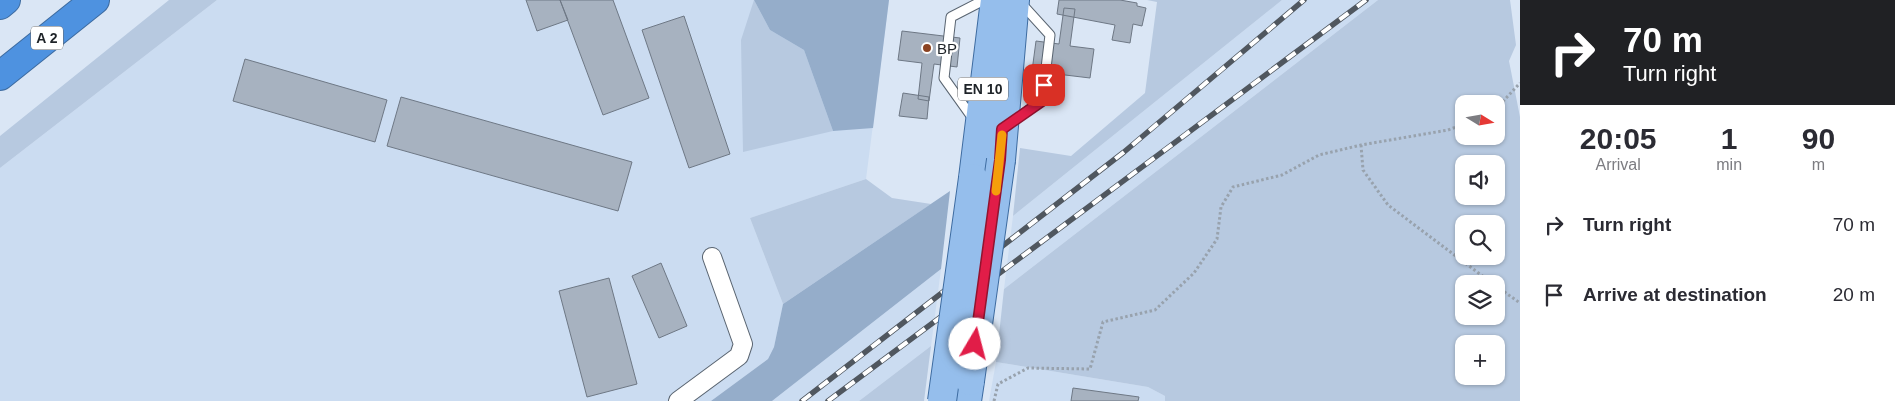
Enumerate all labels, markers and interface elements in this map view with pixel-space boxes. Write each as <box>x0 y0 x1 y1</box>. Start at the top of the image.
icon: right <box>1540 20 1605 85</box>
text: 70 m <box>1623 20 1703 59</box>
road number: A 2 <box>31 26 63 49</box>
place label: BP <box>937 40 957 57</box>
marker: BP <box>921 42 933 54</box>
text: Turn right <box>1623 61 1716 86</box>
pin <box>1023 64 1065 106</box>
icon: arrive <box>1030 71 1058 99</box>
road number: EN 10 <box>958 78 1008 100</box>
north arrow <box>1455 95 1505 145</box>
map controls <box>1455 95 1505 385</box>
text: 20:05 <box>1580 122 1657 155</box>
text: 1 <box>1721 122 1738 155</box>
text: 90 <box>1802 122 1835 155</box>
button: sound <box>1455 155 1505 205</box>
text: Arrival <box>1595 156 1641 173</box>
text: min <box>1716 156 1742 173</box>
text: m <box>1812 156 1825 173</box>
icon: right <box>1540 211 1568 239</box>
text: Turn right <box>1583 214 1671 235</box>
text: 70 m <box>1833 214 1875 235</box>
button: search <box>1455 215 1505 265</box>
button: layers <box>1455 275 1505 325</box>
icon: arrive <box>1540 281 1568 309</box>
text: Arrive at destination <box>1583 284 1767 305</box>
text: 20 m <box>1833 284 1875 305</box>
position arrow <box>948 317 1000 369</box>
button: + <box>1455 335 1505 385</box>

